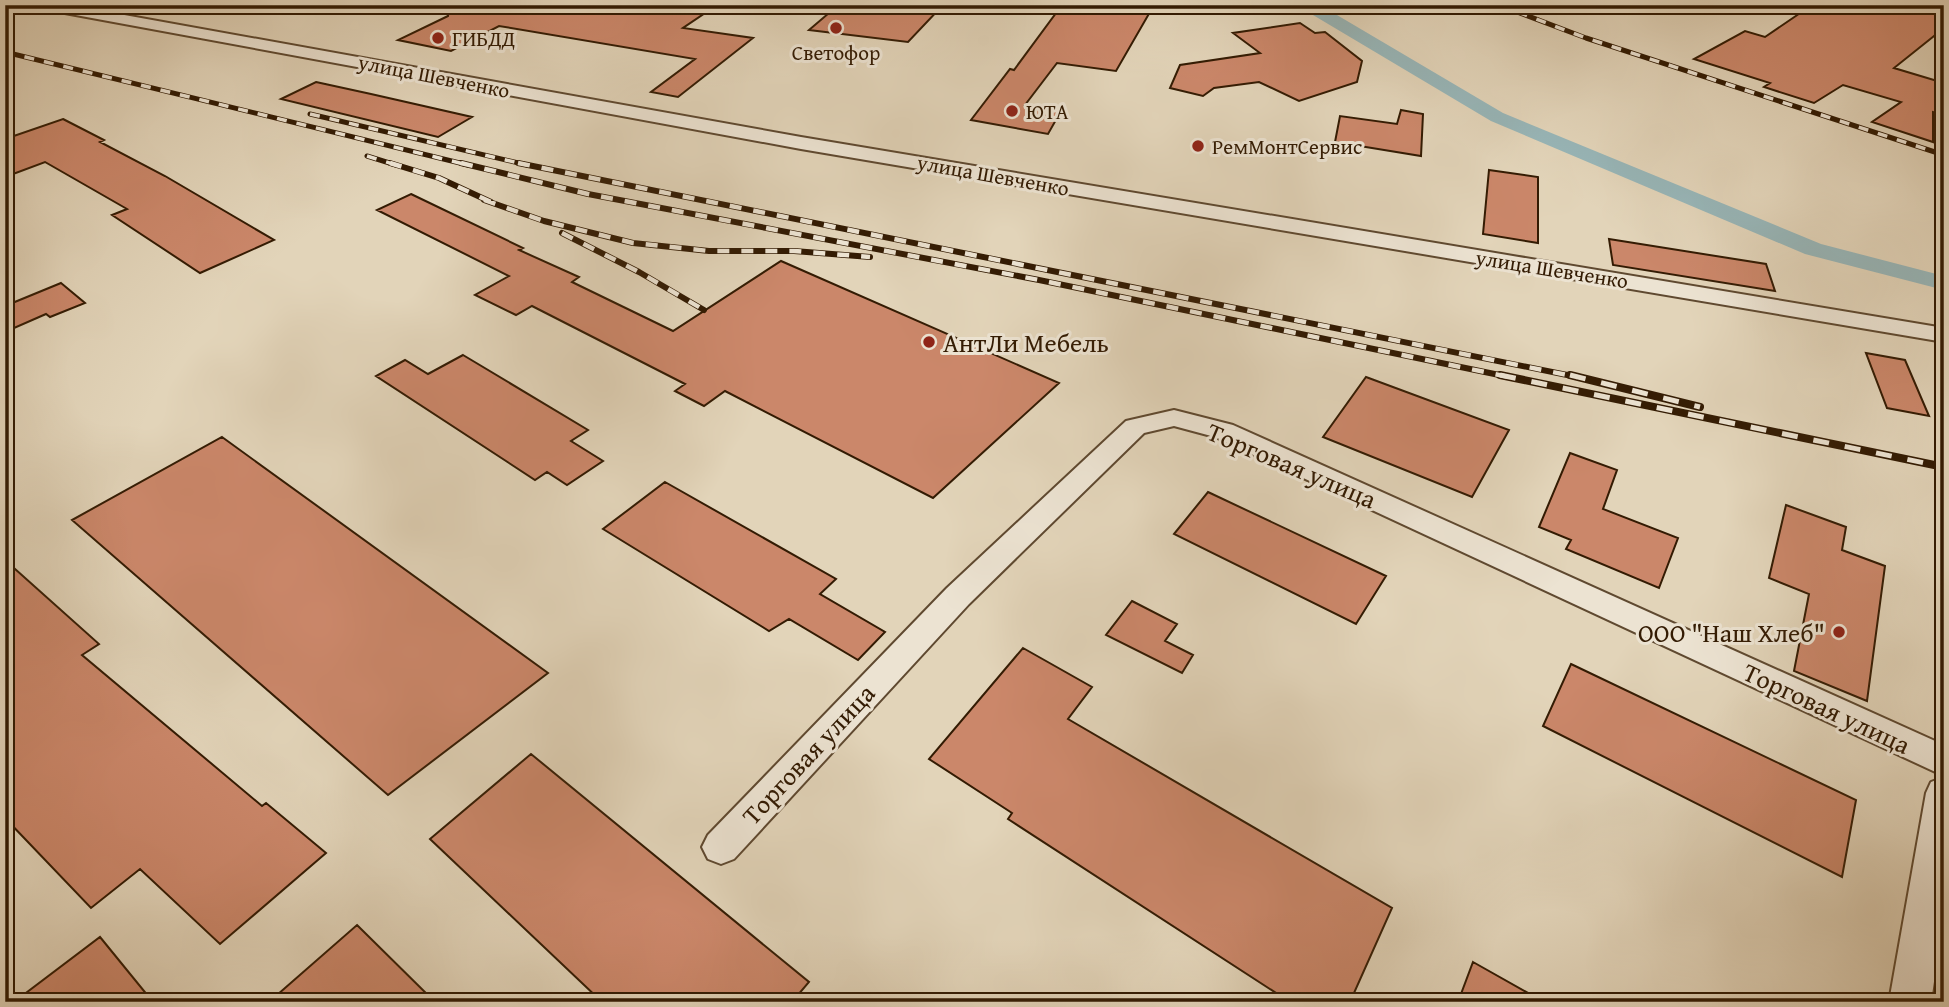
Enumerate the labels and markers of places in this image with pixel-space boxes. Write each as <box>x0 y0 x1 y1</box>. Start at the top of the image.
marker: Светофор <box>828 20 844 36</box>
place label: ГИБДД <box>452 23 515 54</box>
marker: ГИБДД <box>430 30 446 46</box>
place label: Светофор <box>792 37 880 68</box>
place label: ЮТА <box>1026 96 1069 127</box>
marker: ЮТА <box>1004 103 1020 119</box>
place label: РемМонтСервис <box>1212 131 1362 162</box>
marker: РемМонтСервис <box>1190 138 1206 154</box>
place label: АнтЛи Мебель <box>943 323 1109 362</box>
marker: АнтЛи Мебель <box>921 334 937 350</box>
place label: ООО "Наш Хлеб" <box>1638 613 1825 652</box>
marker: ООО "Наш Хлеб" <box>1831 624 1847 640</box>

